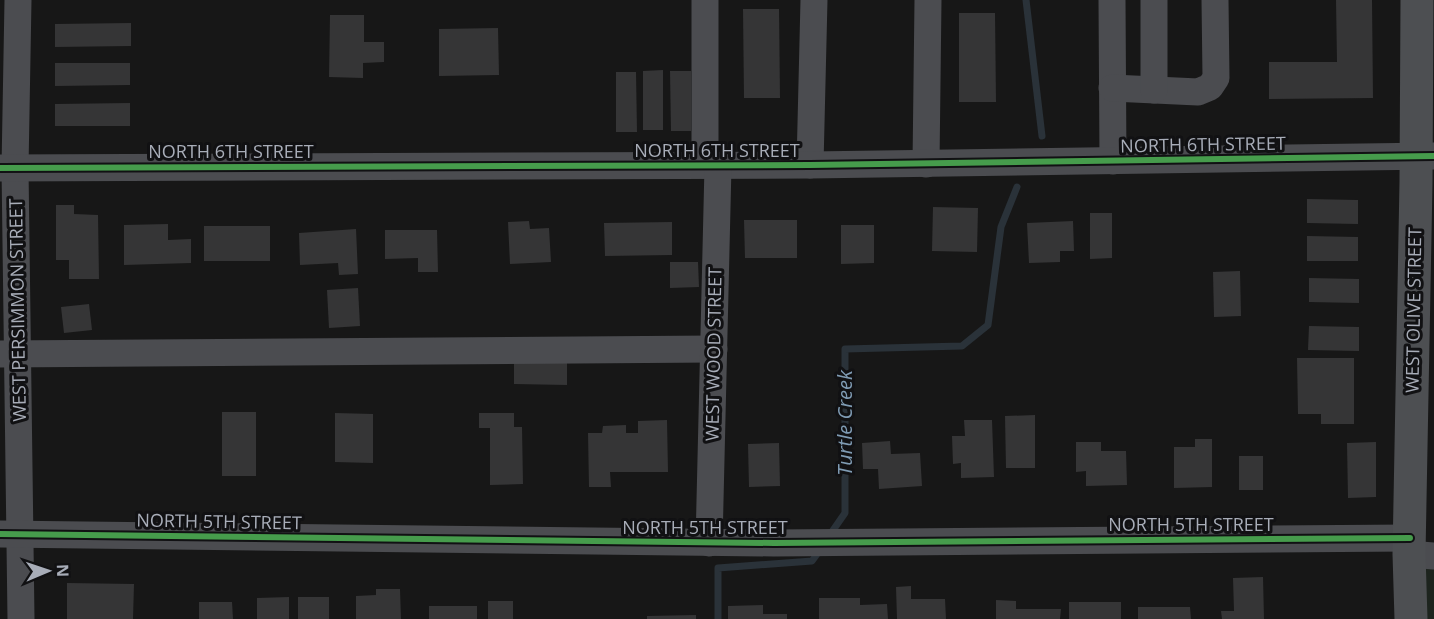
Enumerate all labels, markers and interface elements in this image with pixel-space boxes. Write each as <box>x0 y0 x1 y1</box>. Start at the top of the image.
street label: NORTH 6TH STREET <box>1120 131 1286 157</box>
street label: NORTH 6TH STREET <box>634 138 800 162</box>
street label: NORTH 6TH STREET <box>148 139 314 163</box>
street label: WEST PERSIMMON STREET <box>3 198 31 422</box>
street label: WEST OLIVE STREET <box>1400 227 1426 393</box>
street label: WEST WOOD STREET <box>699 267 727 441</box>
water label: Turtle Creek <box>831 369 858 476</box>
street label: NORTH 5TH STREET <box>136 508 302 534</box>
street label: NORTH 5TH STREET <box>1108 512 1274 536</box>
street label: NORTH 5TH STREET <box>622 515 788 539</box>
north arrow <box>18 541 78 601</box>
text: N <box>52 564 74 577</box>

